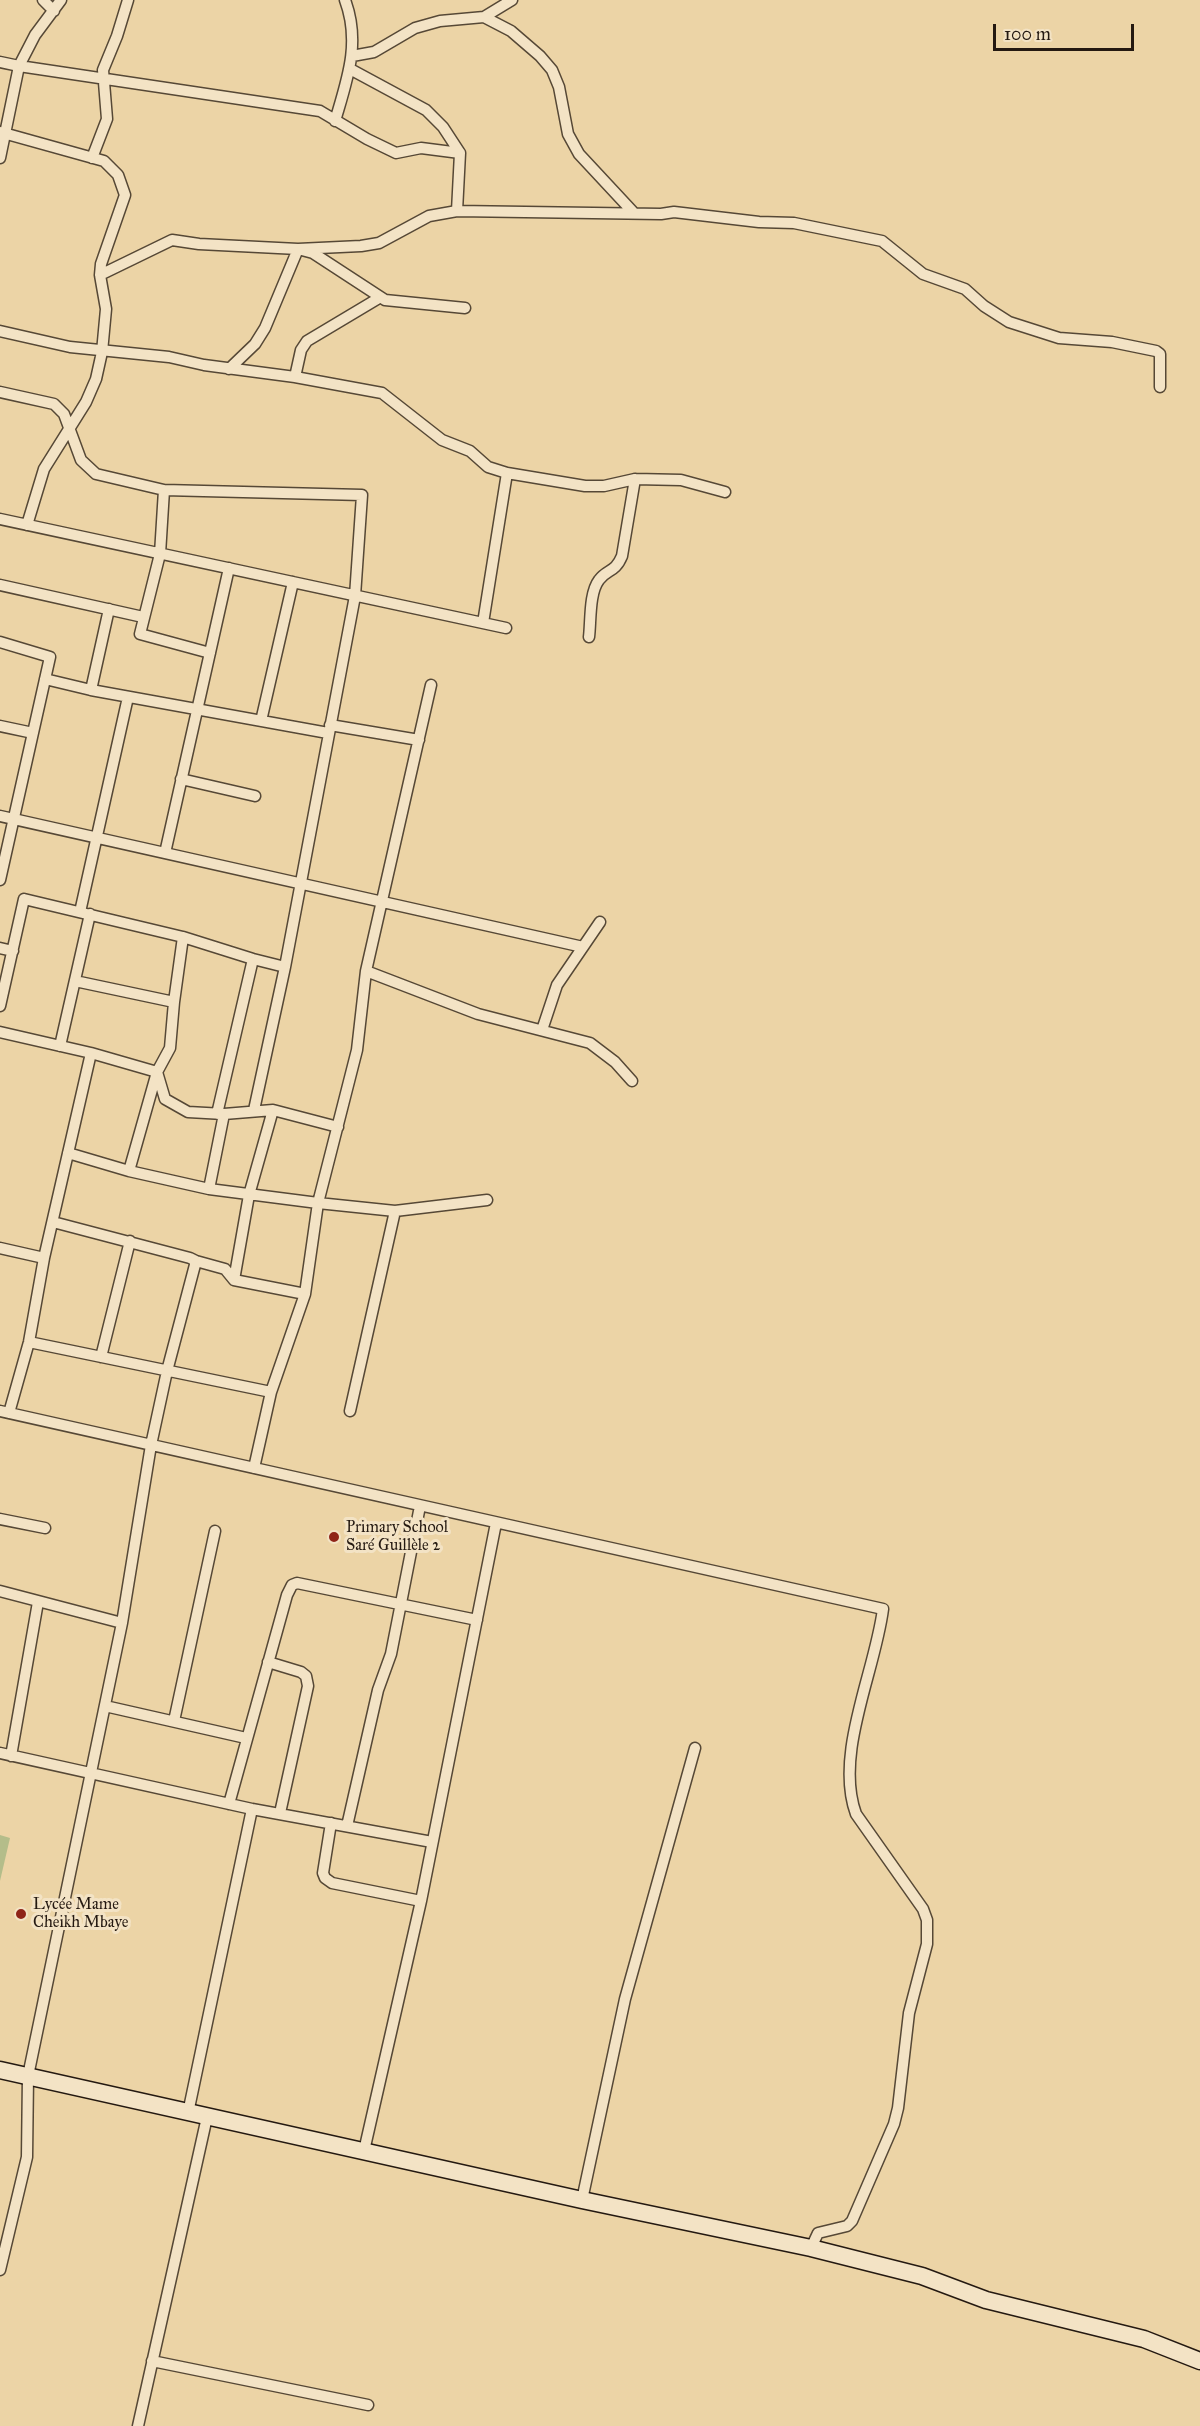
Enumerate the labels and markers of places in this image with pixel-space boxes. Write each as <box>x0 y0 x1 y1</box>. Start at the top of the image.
place label: Primary School Saré Guillèle 2 <box>346 1518 448 1556</box>
marker: Primary School Saré Guillèle 2 <box>327 1530 341 1544</box>
place label: Lycée Mame Cheikh Mbaye <box>33 1895 128 1933</box>
marker: Lycée Mame Cheikh Mbaye <box>14 1907 28 1921</box>

